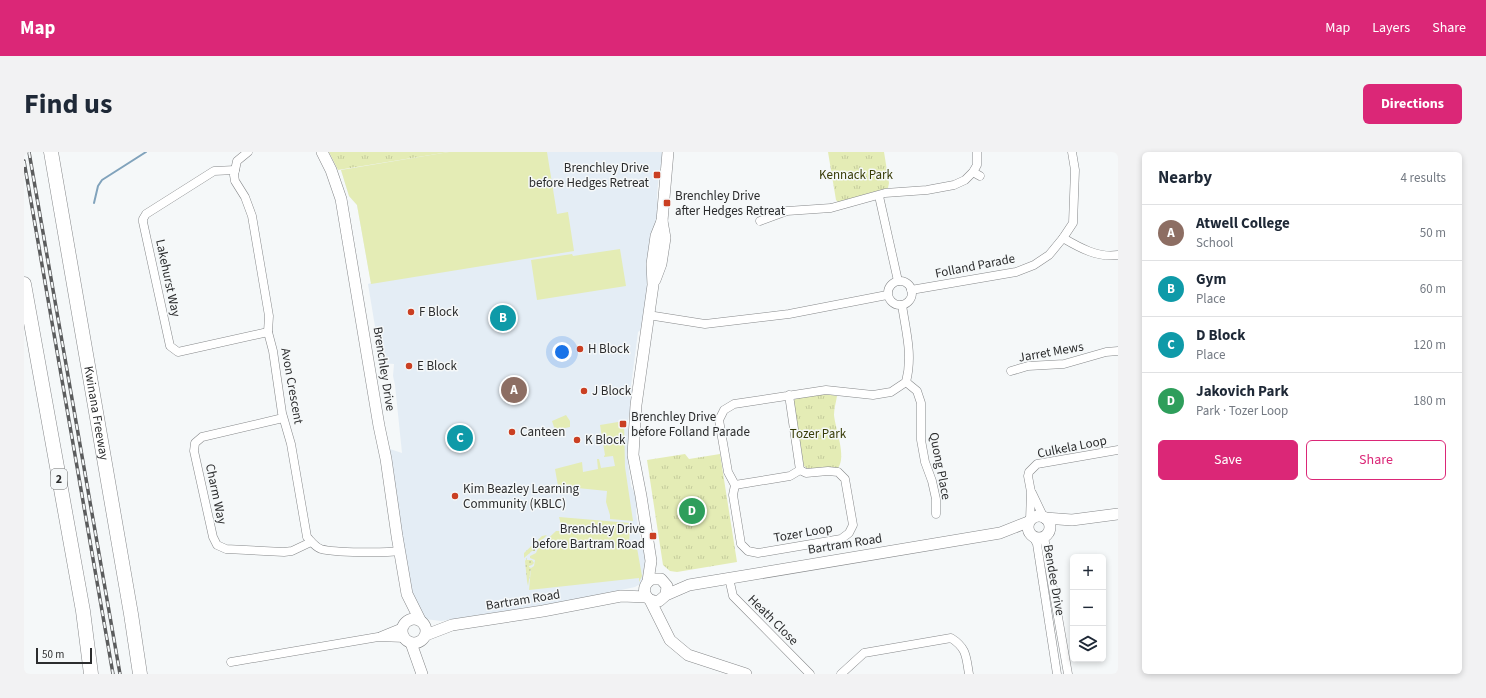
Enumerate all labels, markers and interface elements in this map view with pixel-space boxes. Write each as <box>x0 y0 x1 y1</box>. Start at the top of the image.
text: Map <box>20 15 55 42</box>
text: Map <box>1325 18 1350 38</box>
text: Layers <box>1372 18 1410 38</box>
text: Share <box>1432 18 1466 38</box>
text: Find us <box>24 84 112 124</box>
button: Directions <box>1363 84 1462 124</box>
place label: Brenchley Drive before Hedges Retreat <box>529 159 650 192</box>
park label: Kennack Park <box>819 166 894 184</box>
text: Nearby <box>1158 166 1212 190</box>
text: 4 results <box>1401 169 1446 187</box>
marker: Brenchley Drive before Hedges Retreat <box>652 170 662 180</box>
place label: Brenchley Drive after Hedges Retreat <box>675 187 786 220</box>
marker: Brenchley Drive after Hedges Retreat <box>662 198 672 208</box>
text: Atwell College <box>1196 213 1290 234</box>
text: A <box>1167 224 1175 242</box>
text: 50 m <box>1420 224 1446 242</box>
text: School <box>1196 234 1233 252</box>
street label: Lakehurst Way <box>151 238 185 318</box>
street label: Folland Parade <box>933 249 1017 283</box>
text: Gym <box>1196 269 1226 290</box>
text: B <box>1167 280 1175 298</box>
text: 60 m <box>1420 280 1446 298</box>
text: Place <box>1196 290 1225 308</box>
place label: F Block <box>419 303 459 321</box>
pin: B <box>490 303 516 333</box>
marker: F Block <box>406 307 416 317</box>
street label: Brenchley Drive <box>368 325 400 413</box>
text: D Block <box>1196 325 1245 346</box>
text: C <box>1167 336 1175 354</box>
text: 120 m <box>1413 336 1446 354</box>
street label: Jarret Mews <box>1017 337 1085 367</box>
place label: H Block <box>588 340 630 358</box>
your location <box>552 342 572 362</box>
marker: H Block <box>575 344 585 354</box>
street label: Avon Crescent <box>276 346 308 426</box>
text: Place <box>1196 346 1225 364</box>
place label: E Block <box>417 357 457 375</box>
marker: E Block <box>404 361 414 371</box>
street label: Kwinana Freeway <box>79 365 113 462</box>
pin: A <box>501 375 527 405</box>
text: Jakovich Park <box>1196 381 1289 402</box>
place label: J Block <box>592 382 632 400</box>
marker: J Block <box>579 386 589 396</box>
text: D <box>1167 392 1175 410</box>
text: 180 m <box>1413 392 1446 410</box>
text: Park · Tozer Loop <box>1196 402 1288 420</box>
place label: Brenchley Drive before Folland Parade <box>631 408 750 441</box>
marker: Brenchley Drive before Folland Parade <box>618 419 628 429</box>
pin: C <box>447 423 473 453</box>
place label: Canteen <box>520 423 565 441</box>
park label: Tozer Park <box>790 425 847 443</box>
marker: Canteen <box>507 427 517 437</box>
place label: K Block <box>585 431 626 449</box>
street label: Quong Place <box>925 431 955 501</box>
street label: Culkela Loop <box>1036 431 1108 463</box>
marker: K Block <box>572 435 582 445</box>
button: Save <box>1158 440 1298 480</box>
button: Share <box>1306 440 1446 480</box>
street label: Charm Way <box>201 462 231 526</box>
road number: 2 <box>51 469 67 489</box>
place label: Kim Beazley Learning Community (KBLC) <box>463 480 580 513</box>
marker: Kim Beazley Learning Community (KBLC) <box>450 491 460 501</box>
pin: D <box>679 496 705 526</box>
street label: Tozer Loop <box>772 519 834 547</box>
place label: Brenchley Drive before Bartram Road <box>532 520 645 553</box>
street label: Bartram Road <box>806 529 884 559</box>
marker: Brenchley Drive before Bartram Road <box>648 531 658 541</box>
street label: Bendee Drive <box>1039 543 1069 617</box>
map controls <box>1070 554 1106 662</box>
button: + <box>1070 554 1106 590</box>
street label: Bartram Road <box>484 585 562 615</box>
button: − <box>1070 590 1106 626</box>
street label: Heath Close <box>744 591 802 649</box>
button: layers <box>1070 626 1106 662</box>
scale bar <box>36 646 92 665</box>
text: 50 m <box>42 647 64 662</box>

